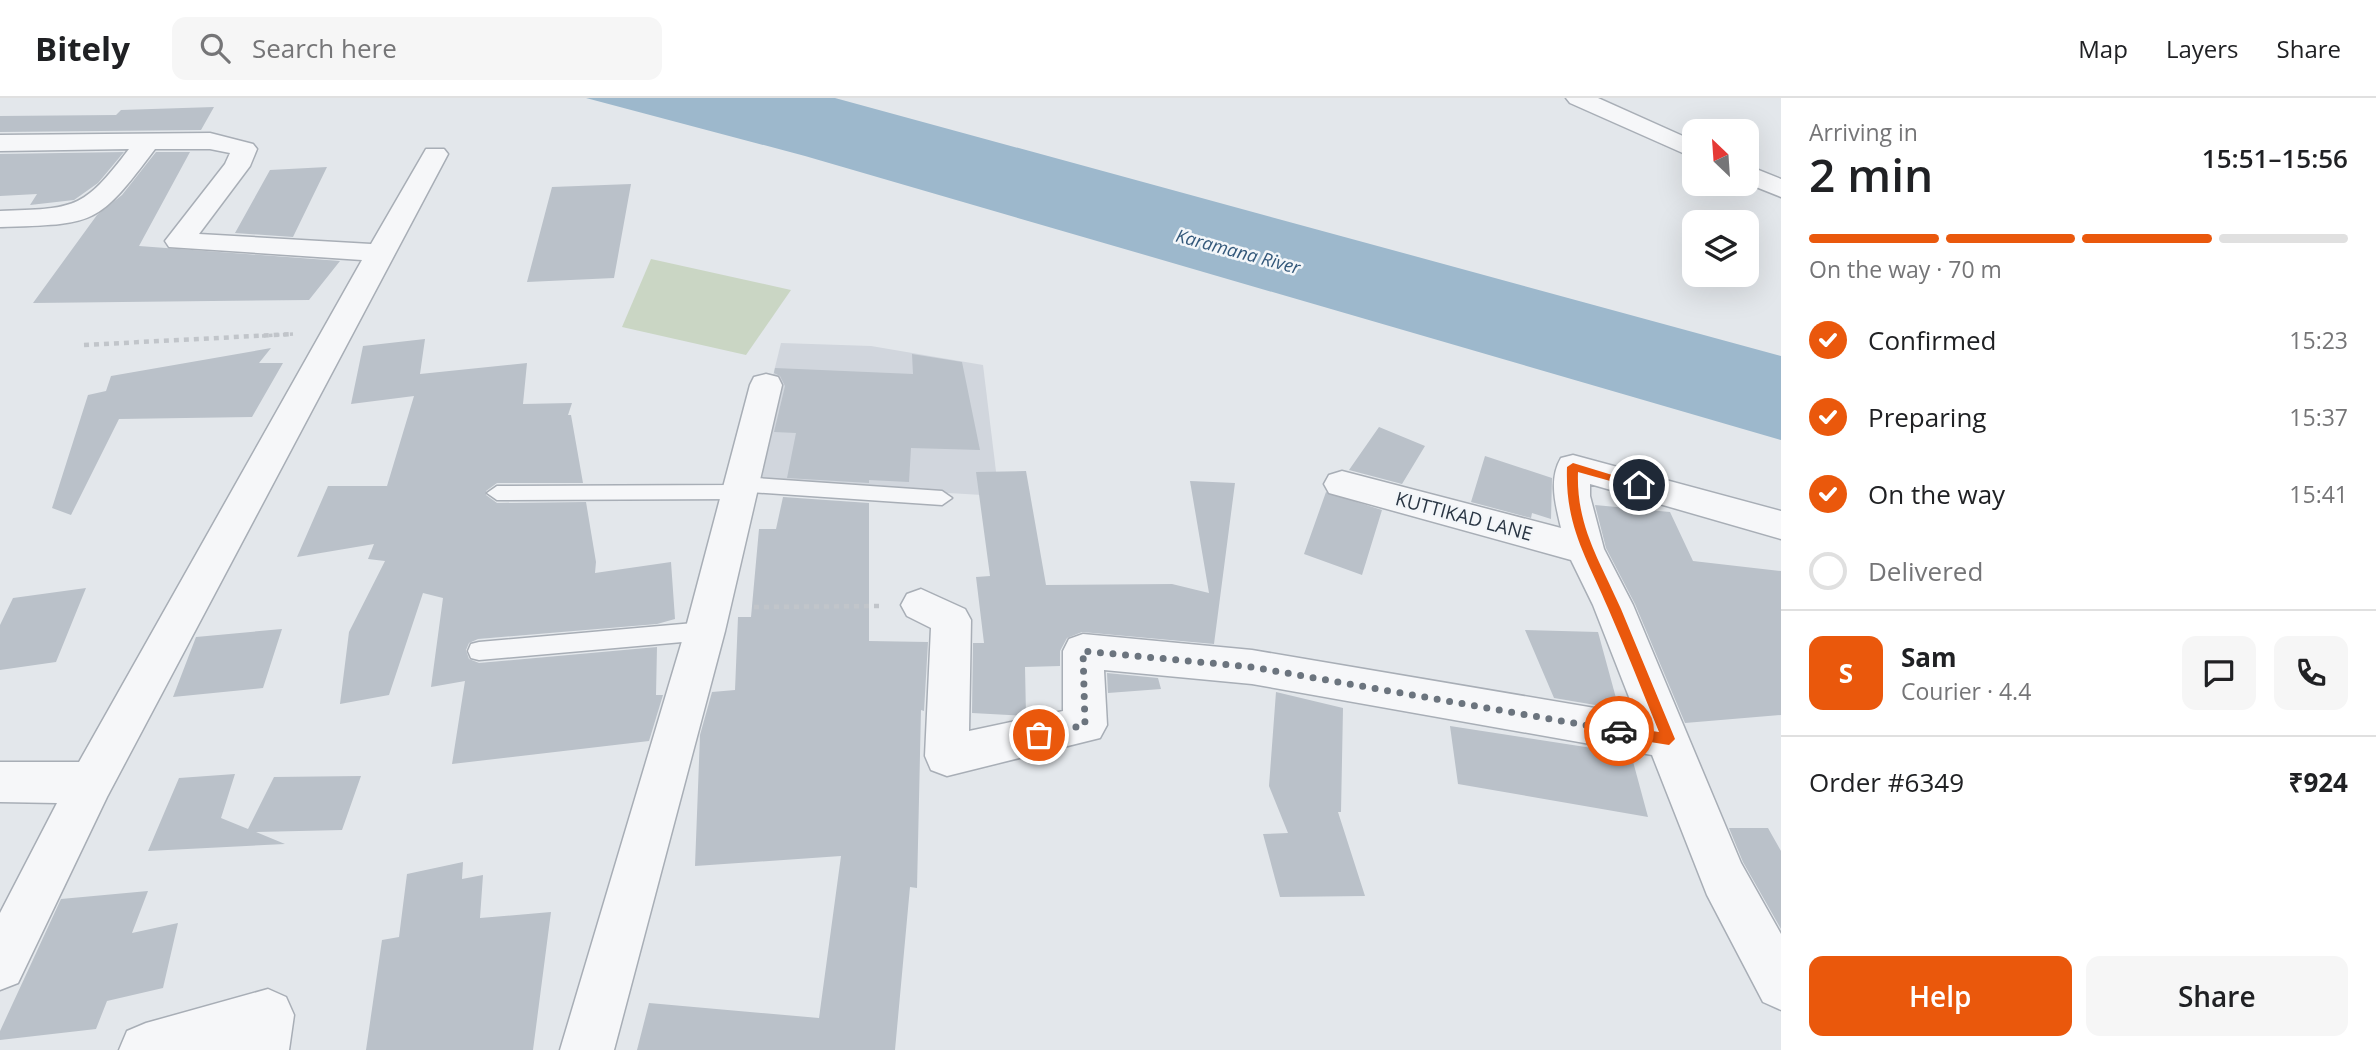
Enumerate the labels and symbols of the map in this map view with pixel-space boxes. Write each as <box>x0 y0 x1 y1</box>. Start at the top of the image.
north arrow <box>1682 119 1759 196</box>
water label: Karamana River <box>1173 223 1304 279</box>
pin <box>1609 455 1669 515</box>
street label: KUTTIKAD LANE <box>1393 485 1535 547</box>
courier <box>1584 696 1654 766</box>
pin <box>1009 705 1069 765</box>

